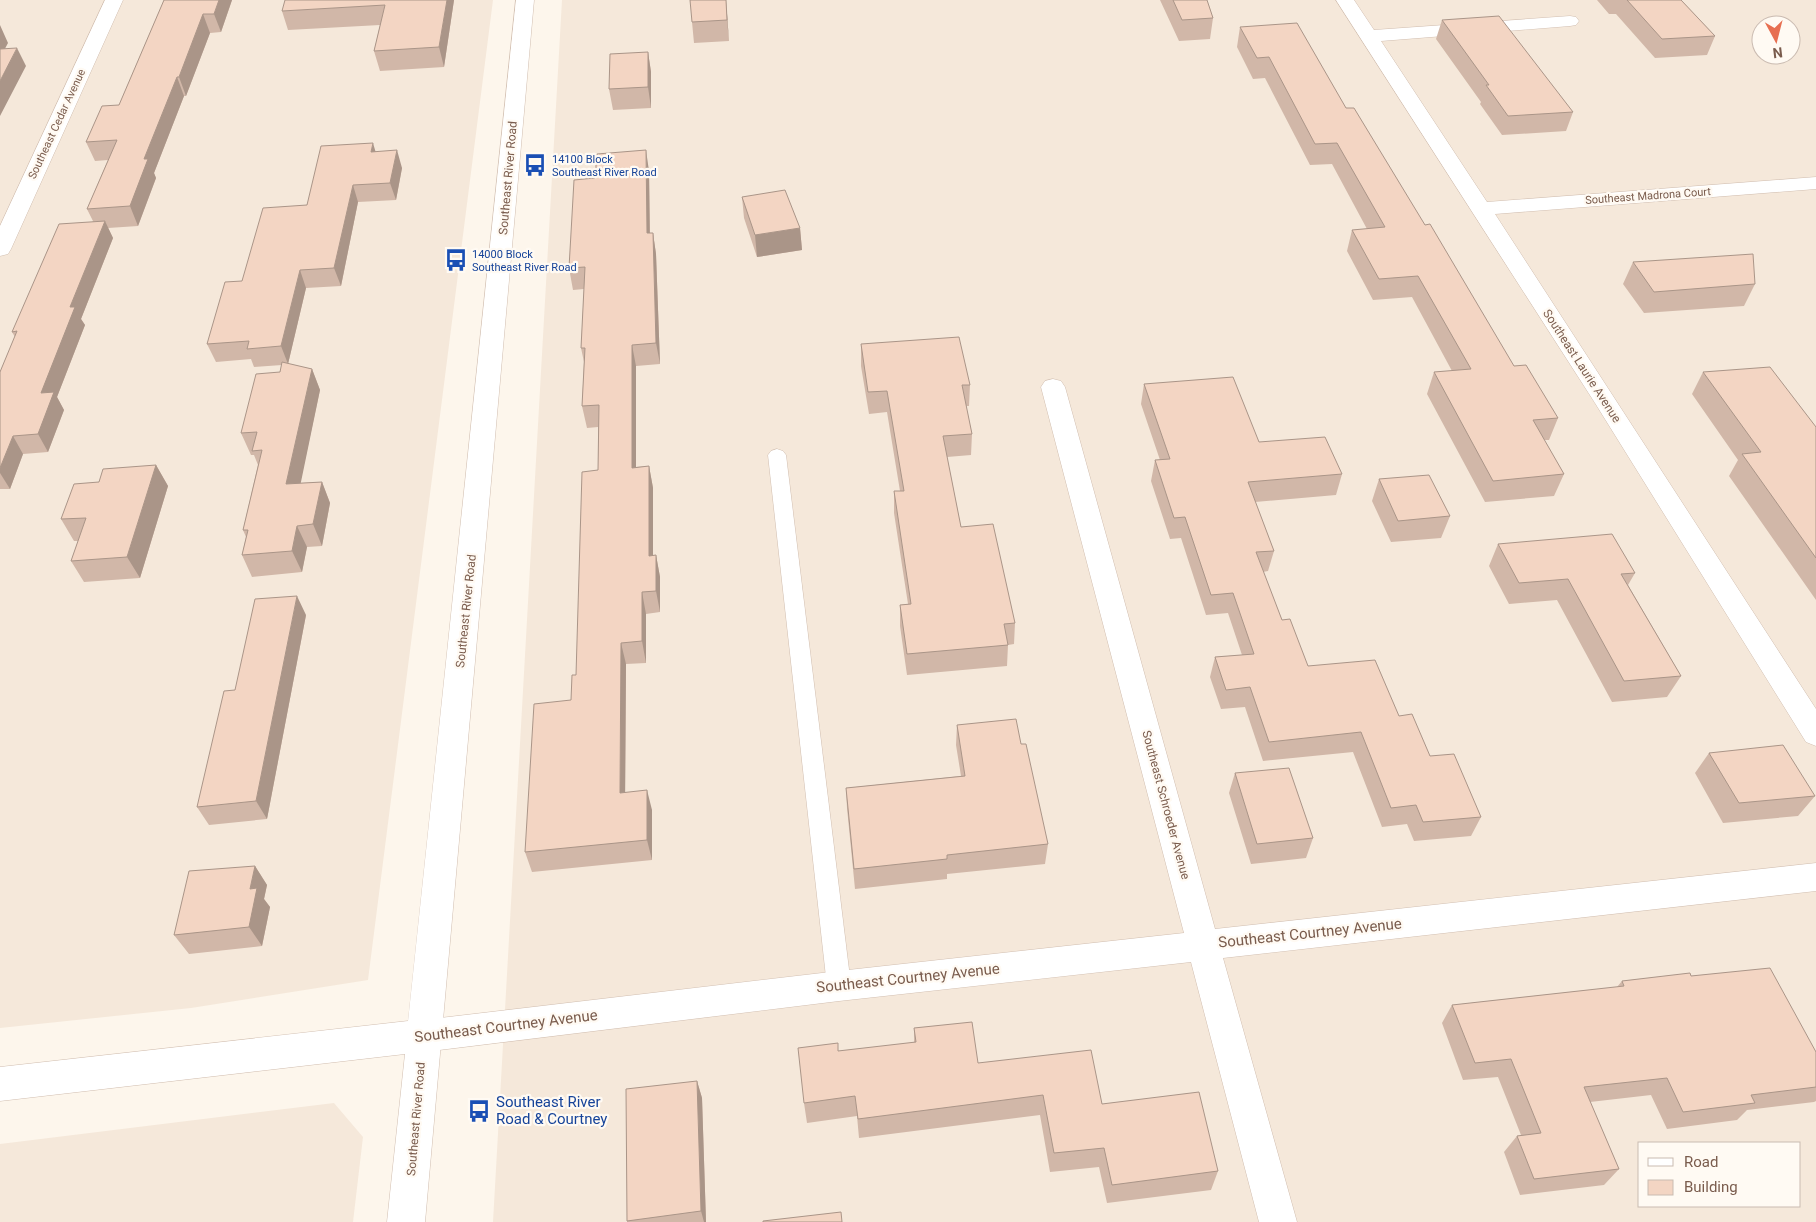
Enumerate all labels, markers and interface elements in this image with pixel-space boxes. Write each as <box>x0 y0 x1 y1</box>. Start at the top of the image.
north arrow <box>1751 15 1801 65</box>
text: N <box>1772 44 1783 61</box>
street label: Southeast Cedar Avenue <box>26 67 88 181</box>
street label: Southeast River Road <box>496 121 520 235</box>
bus stop icon: 14100 Block Southeast River Road <box>522 152 548 178</box>
place label: 14100 Block Southeast River Road <box>552 153 657 179</box>
street label: Southeast Madrona Court <box>1585 185 1712 207</box>
bus stop icon: 14000 Block Southeast River Road <box>443 247 469 273</box>
place label: 14000 Block Southeast River Road <box>472 248 577 274</box>
street label: Southeast Laurie Avenue <box>1540 307 1624 425</box>
street label: Southeast River Road <box>453 554 479 668</box>
street label: Southeast Schroeder Avenue <box>1139 729 1193 881</box>
street label: Southeast Courtney Avenue <box>1217 914 1403 952</box>
street label: Southeast Courtney Avenue <box>815 959 1001 997</box>
street label: Southeast Courtney Avenue <box>413 1006 599 1046</box>
street label: Southeast River Road <box>404 1062 428 1176</box>
place label: Southeast River Road & Courtney <box>496 1093 607 1128</box>
bus stop icon: Southeast River Road & Courtney <box>466 1098 492 1124</box>
legend <box>1638 1142 1801 1207</box>
text: Road <box>1684 1153 1718 1171</box>
text: Building <box>1684 1178 1738 1196</box>

